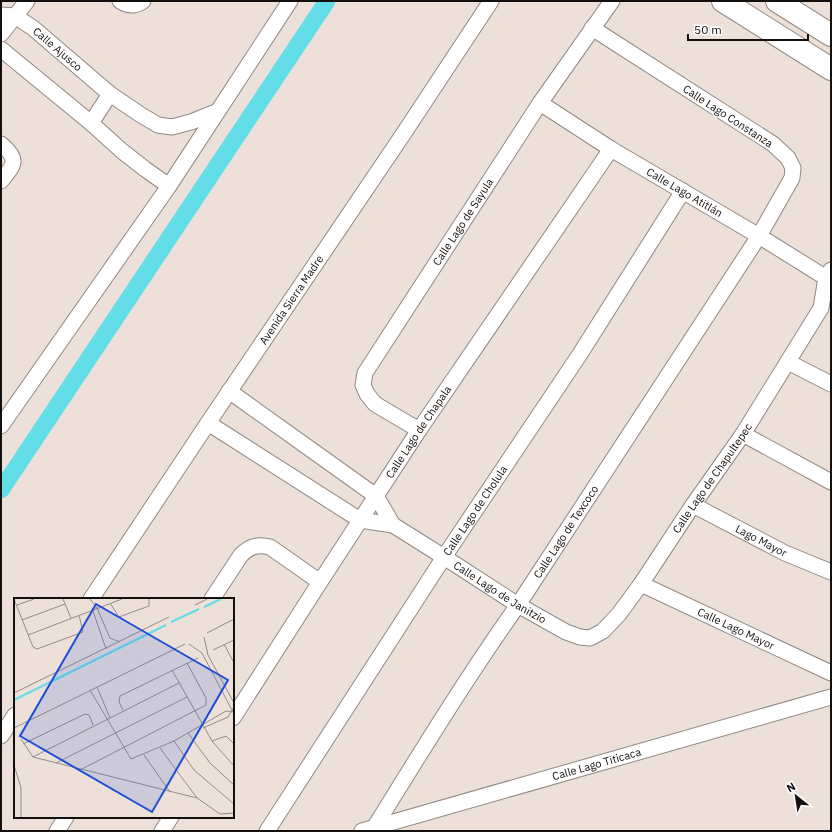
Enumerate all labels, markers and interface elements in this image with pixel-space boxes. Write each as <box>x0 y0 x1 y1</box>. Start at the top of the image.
scale bar <box>688 16 808 42</box>
text: 50 m <box>694 22 722 37</box>
street label: Calle Ajusco <box>30 24 85 74</box>
street label: Calle Lago Constanza <box>680 82 776 150</box>
street label: Calle Lago Atitlán <box>644 164 725 220</box>
street label: Calle Lago de Sayula <box>430 176 496 268</box>
street label: Avenida Sierra Madre <box>256 252 326 347</box>
street label: Calle Lago de Chapala <box>383 383 454 481</box>
street label: Calle Lago de Chapultepec <box>669 420 755 536</box>
street label: Calle Lago de Cholula <box>440 463 510 558</box>
street label: Calle Lago de Texcoco <box>530 482 601 581</box>
street label: Lago Mayor <box>733 521 789 560</box>
street label: Calle Lago de Janitzio <box>451 558 549 626</box>
inset map <box>14 598 234 818</box>
street label: Calle Lago Mayor <box>695 604 777 653</box>
street label: Calle Lago Titicaca <box>551 745 643 783</box>
north arrow <box>776 776 816 816</box>
text: N <box>784 779 798 795</box>

